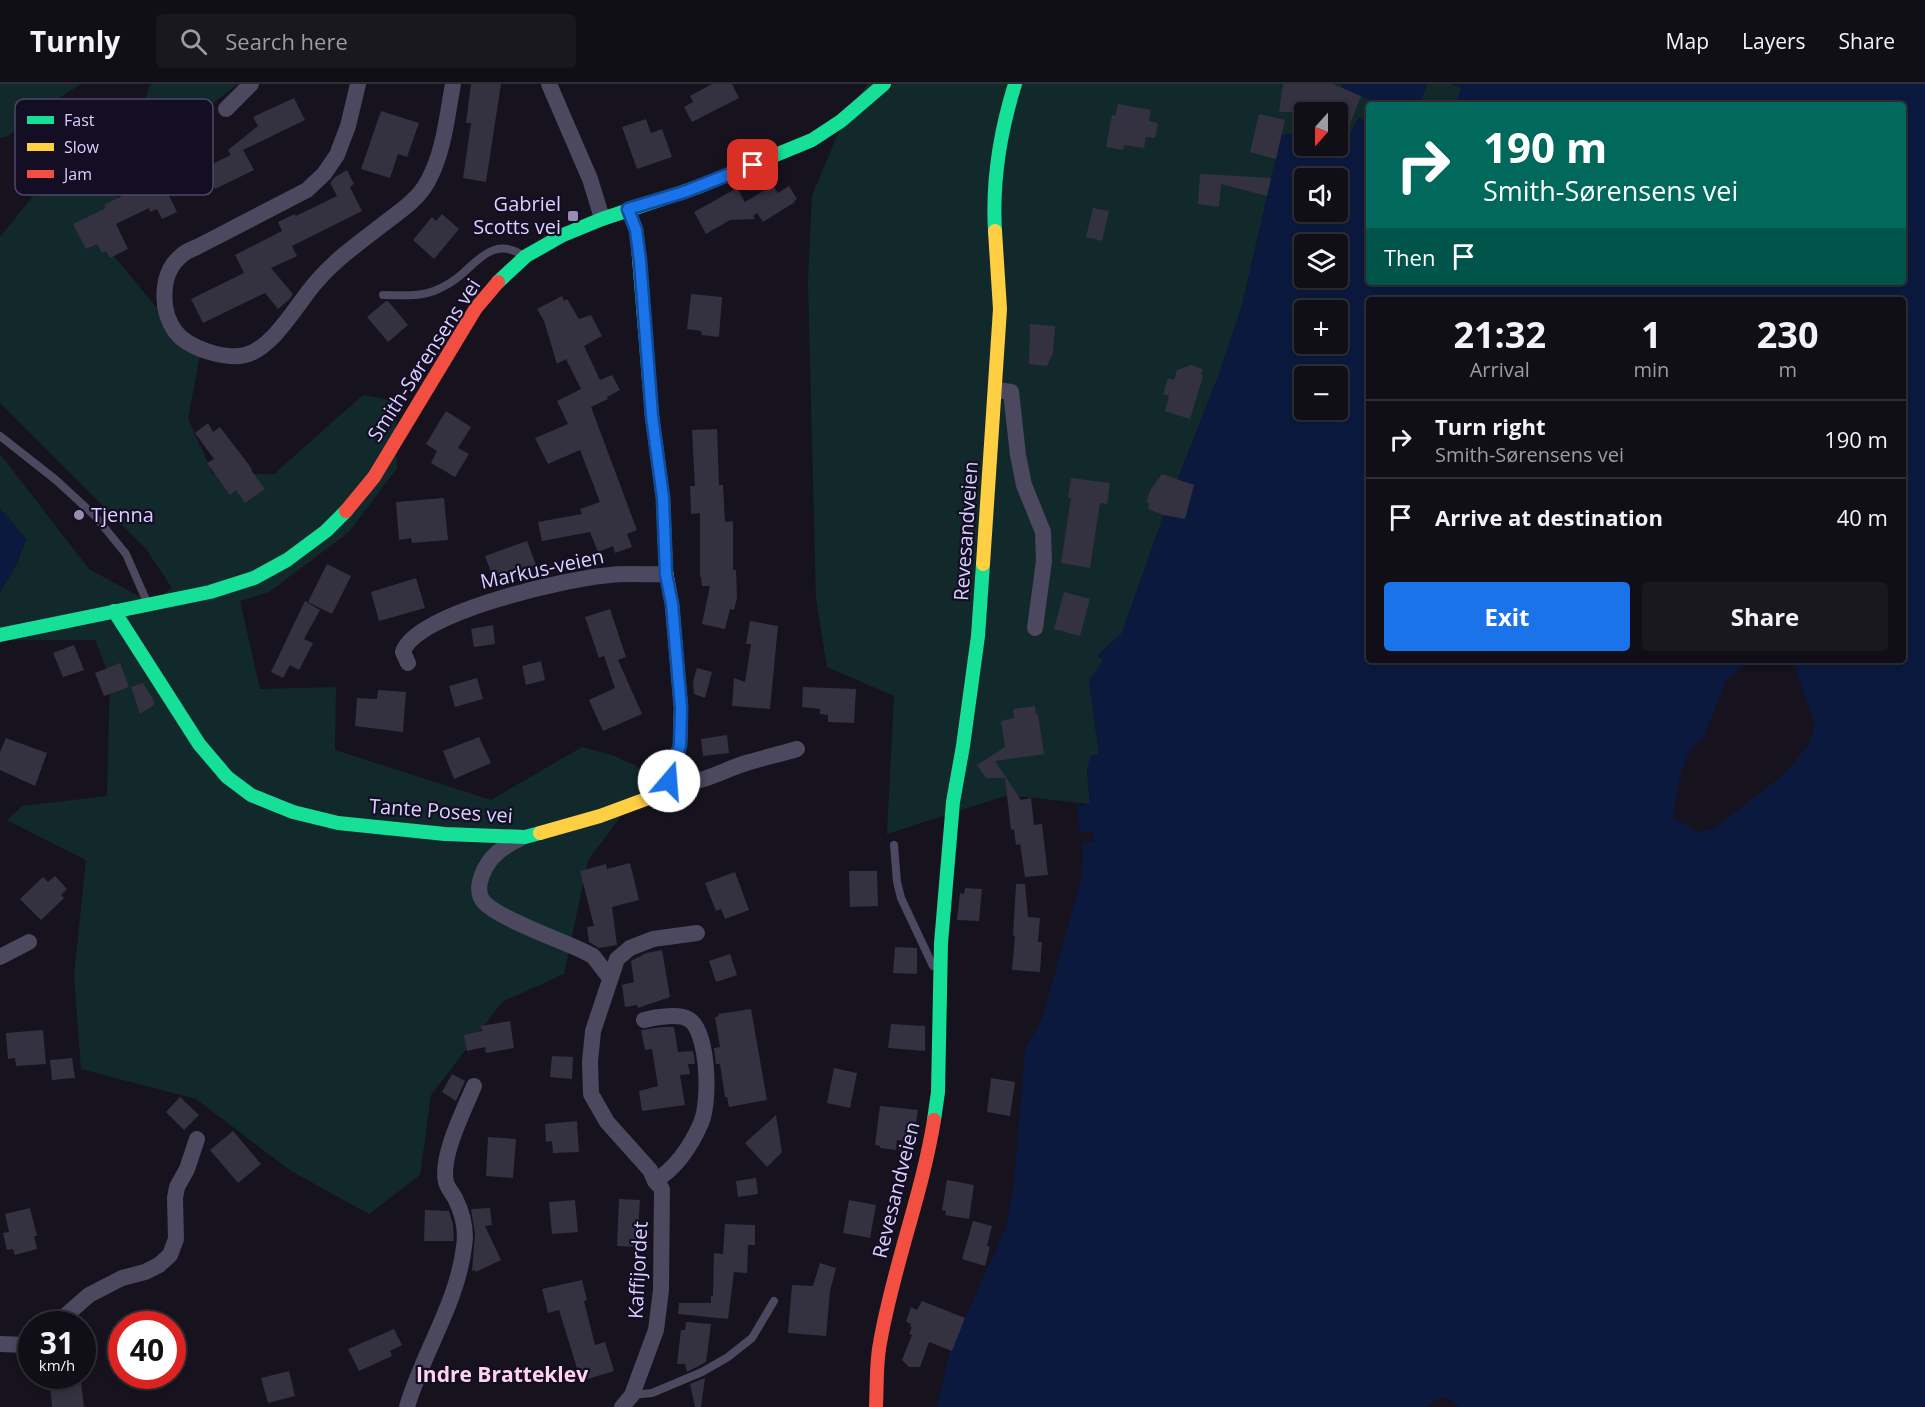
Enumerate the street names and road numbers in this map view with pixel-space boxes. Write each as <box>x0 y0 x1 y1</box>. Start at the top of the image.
street label: Smith-Sørensens vei <box>361 273 486 446</box>
street label: Revesandveien <box>947 460 984 602</box>
street label: Markus-veien <box>478 542 606 595</box>
street label: Tante Poses vei <box>368 792 514 829</box>
street label: Revesandveien <box>866 1119 926 1261</box>
street label: Kaffijordet <box>621 1220 654 1319</box>

